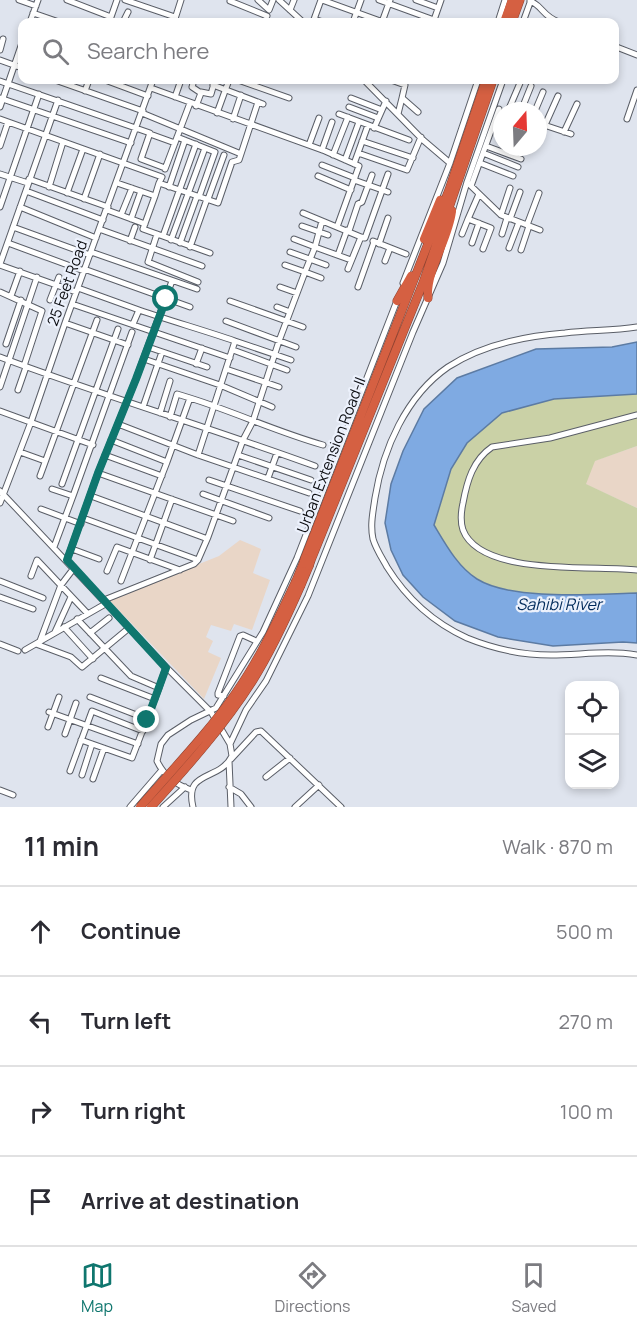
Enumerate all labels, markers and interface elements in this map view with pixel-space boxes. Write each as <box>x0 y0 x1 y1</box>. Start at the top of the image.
search box <box>18 18 619 84</box>
icon: search <box>39 35 72 68</box>
text: Search here <box>87 36 209 66</box>
north arrow <box>493 102 547 156</box>
street label: 25 Feet Road <box>42 237 92 329</box>
route start <box>152 285 178 311</box>
street label: Urban Extension Road-II <box>292 374 370 536</box>
water label: Sahibi River <box>516 593 604 615</box>
map controls <box>565 681 619 789</box>
button: locate <box>565 681 619 735</box>
route end <box>133 706 159 732</box>
button: layers <box>565 735 619 789</box>
text: 11 min <box>24 828 99 864</box>
text: Walk · 870 m <box>502 833 613 860</box>
icon: ahead <box>24 915 57 948</box>
text: Continue <box>81 916 181 946</box>
text: 500 m <box>556 918 613 945</box>
icon: left <box>24 1005 57 1038</box>
text: Turn left <box>81 1006 171 1036</box>
text: 270 m <box>558 1008 613 1035</box>
icon: right <box>24 1095 57 1128</box>
text: Turn right <box>81 1096 186 1126</box>
text: 100 m <box>560 1098 613 1125</box>
icon: arrive <box>24 1185 57 1218</box>
text: Arrive at destination <box>81 1186 299 1216</box>
tab: Map <box>81 1259 114 1317</box>
tab: Directions <box>275 1259 350 1317</box>
tab: Saved <box>511 1259 556 1317</box>

